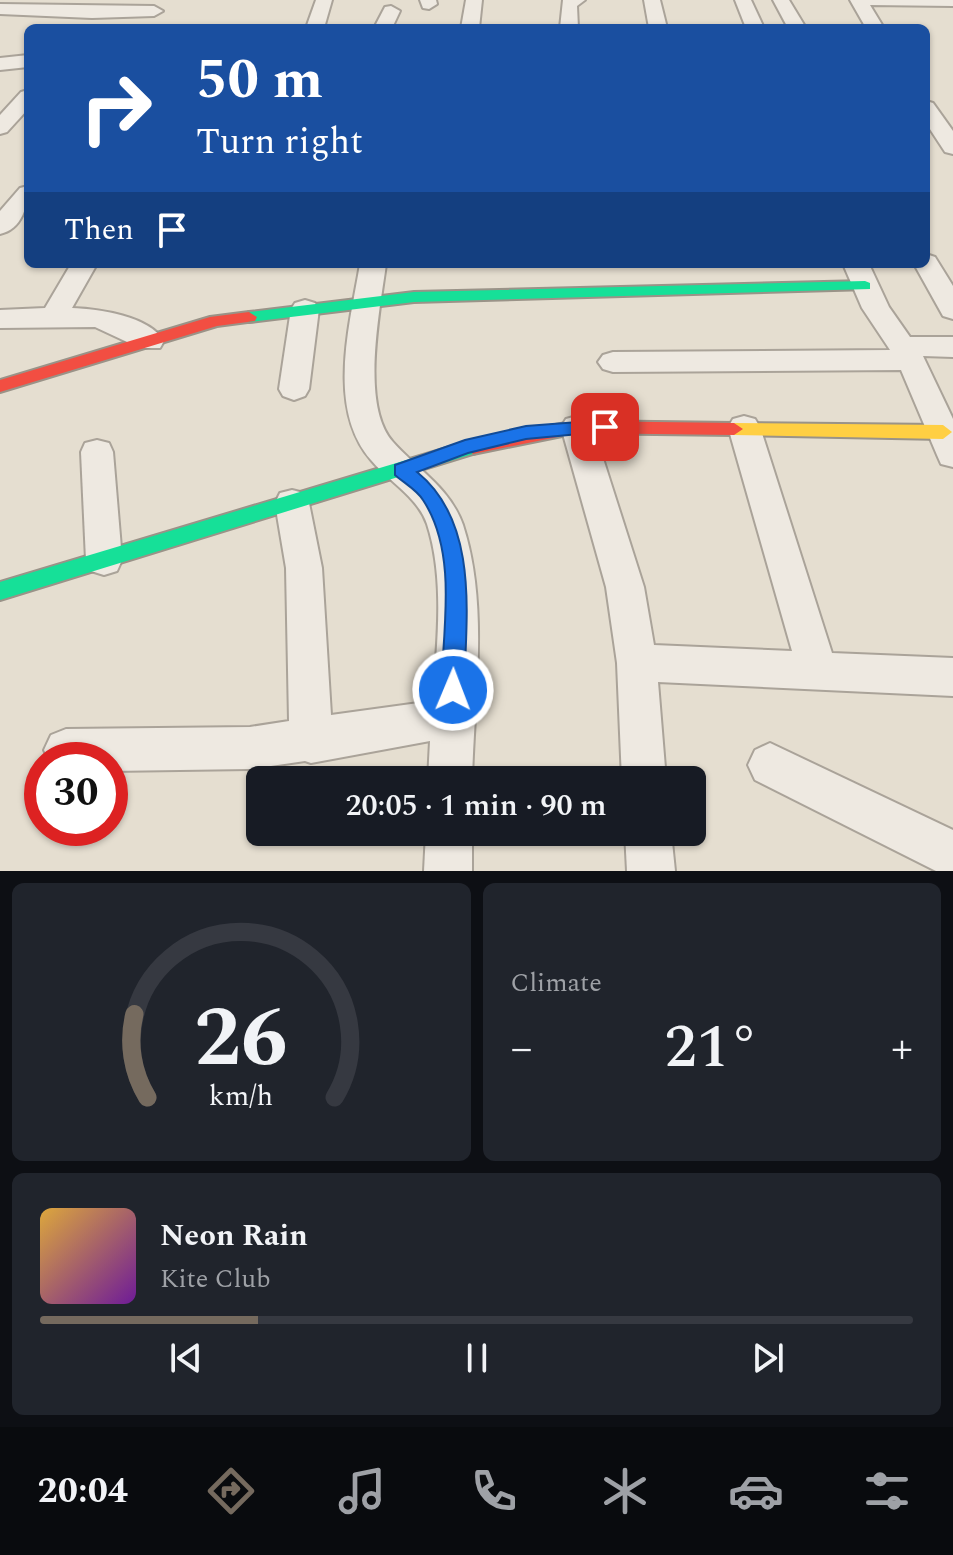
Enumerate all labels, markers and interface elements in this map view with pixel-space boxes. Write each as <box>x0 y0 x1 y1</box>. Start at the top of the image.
text: 50 m <box>196 38 323 123</box>
icon: right <box>64 56 168 160</box>
text: Turn right <box>196 115 363 170</box>
text: Then <box>64 207 134 253</box>
icon: arrive <box>150 208 194 252</box>
pin <box>571 393 639 461</box>
icon: arrive <box>583 405 627 449</box>
position arrow <box>411 648 495 732</box>
speed limit sign: 30 <box>24 742 128 846</box>
text: 20:05 · 1 min · 90 m <box>345 783 607 829</box>
text: Climate <box>511 963 602 1003</box>
text: 26 <box>195 976 288 1103</box>
text: 21° <box>665 1002 759 1094</box>
text: − <box>511 1015 533 1082</box>
text: + <box>891 1015 913 1082</box>
text: km/h <box>209 1075 273 1118</box>
text: Neon Rain <box>160 1213 308 1259</box>
text: Kite Club <box>160 1259 271 1299</box>
icon: previous <box>164 1336 208 1380</box>
icon: pause <box>455 1336 499 1380</box>
icon: next <box>746 1336 790 1380</box>
icon: directions <box>203 1463 259 1519</box>
icon: music <box>334 1463 390 1519</box>
icon: phone <box>466 1463 522 1519</box>
icon: climate <box>597 1463 653 1519</box>
icon: car <box>728 1463 784 1519</box>
icon: filters <box>859 1463 915 1519</box>
text: 20:04 <box>38 1464 128 1519</box>

